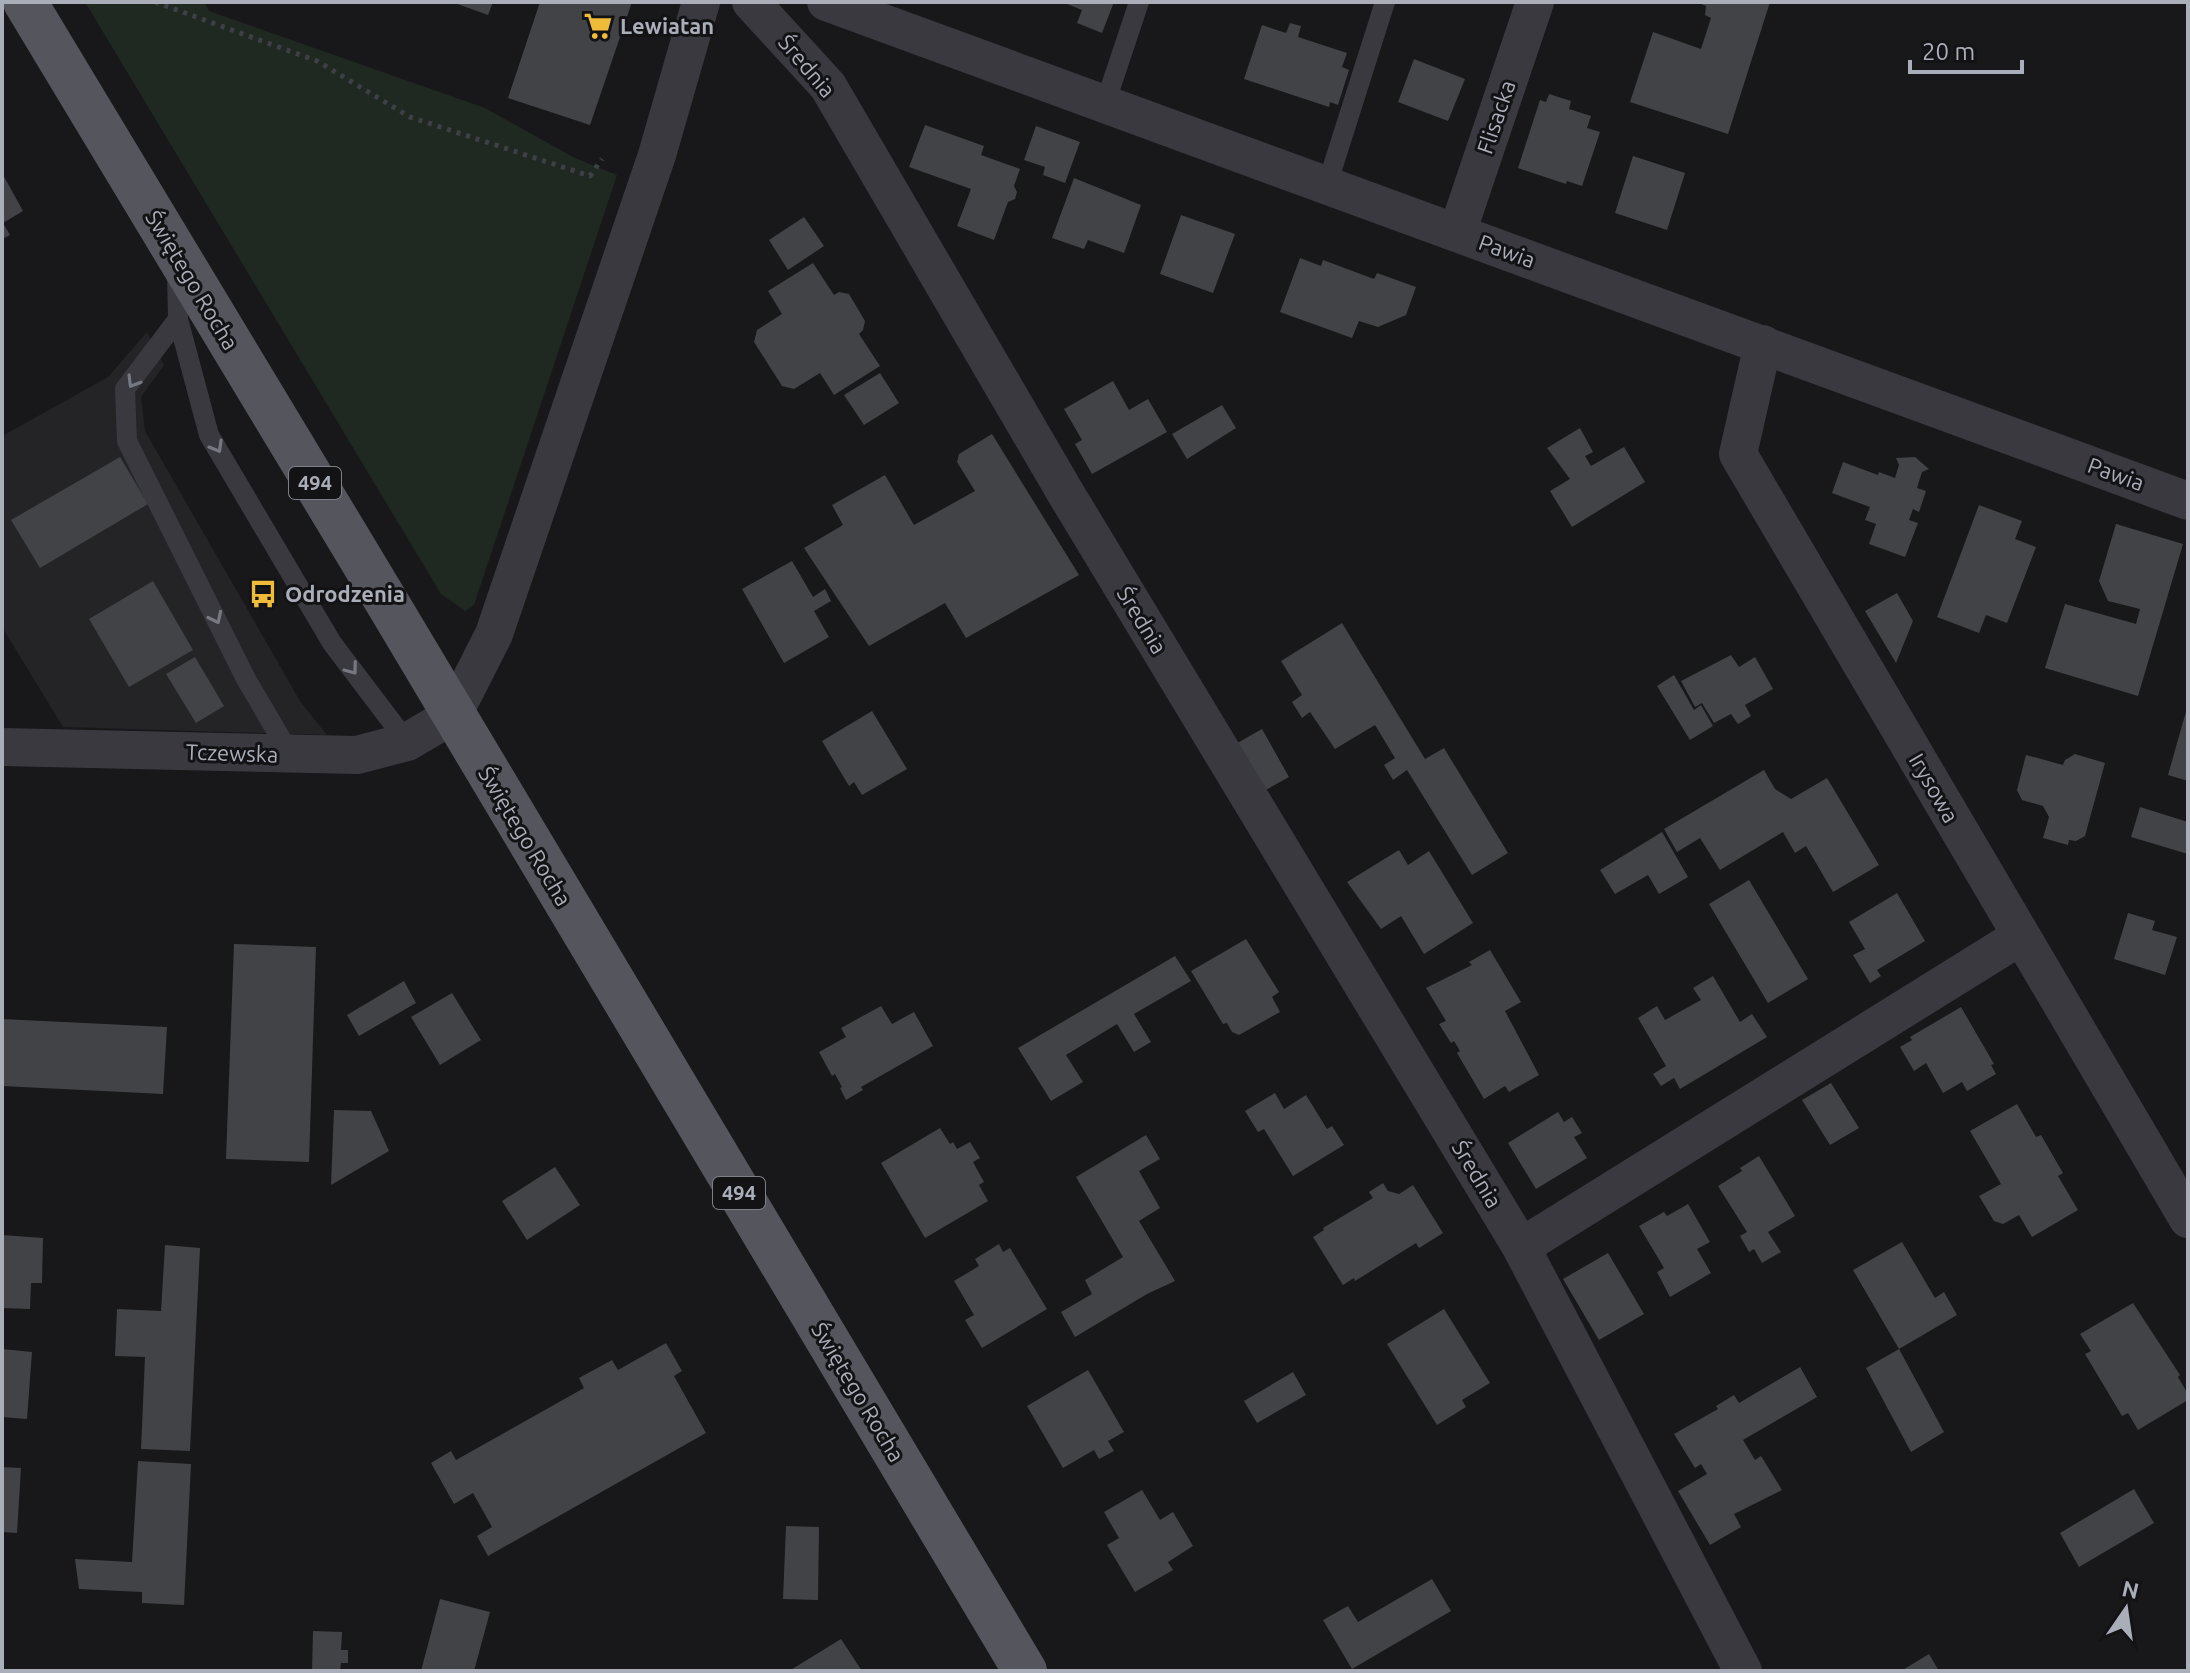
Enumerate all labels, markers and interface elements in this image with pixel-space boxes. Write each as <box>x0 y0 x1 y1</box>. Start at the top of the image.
supermarket icon: Lewiatan <box>583 11 613 41</box>
place label: Lewiatan <box>620 13 714 38</box>
scale bar <box>1910 24 2022 74</box>
street label: Średnia <box>774 29 842 102</box>
text: 20 m <box>1922 38 1975 65</box>
street label: Flisacka <box>1471 77 1520 157</box>
street label: Świętego Rocha <box>141 205 245 354</box>
street label: Pawia <box>1476 229 1539 272</box>
one-way arrow <box>128 373 143 387</box>
one-way arrow <box>207 438 222 453</box>
street label: Pawia <box>2085 452 2148 495</box>
road number: 494 <box>289 467 341 499</box>
bus stop icon: Odrodzenia <box>248 579 278 609</box>
place label: Odrodzenia <box>285 581 405 606</box>
street label: Średnia <box>1113 581 1173 658</box>
one-way arrow <box>206 610 222 625</box>
one-way arrow <box>342 660 356 675</box>
street label: Tczewska <box>185 738 279 767</box>
street label: Irysowa <box>1905 749 1964 827</box>
street label: Świętego Rocha <box>474 761 578 910</box>
street label: Średnia <box>1448 1135 1508 1212</box>
road number: 494 <box>713 1177 765 1209</box>
street label: Świętego Rocha <box>807 1317 911 1466</box>
north arrow <box>2086 1569 2166 1649</box>
text: N <box>2120 1575 2141 1603</box>

